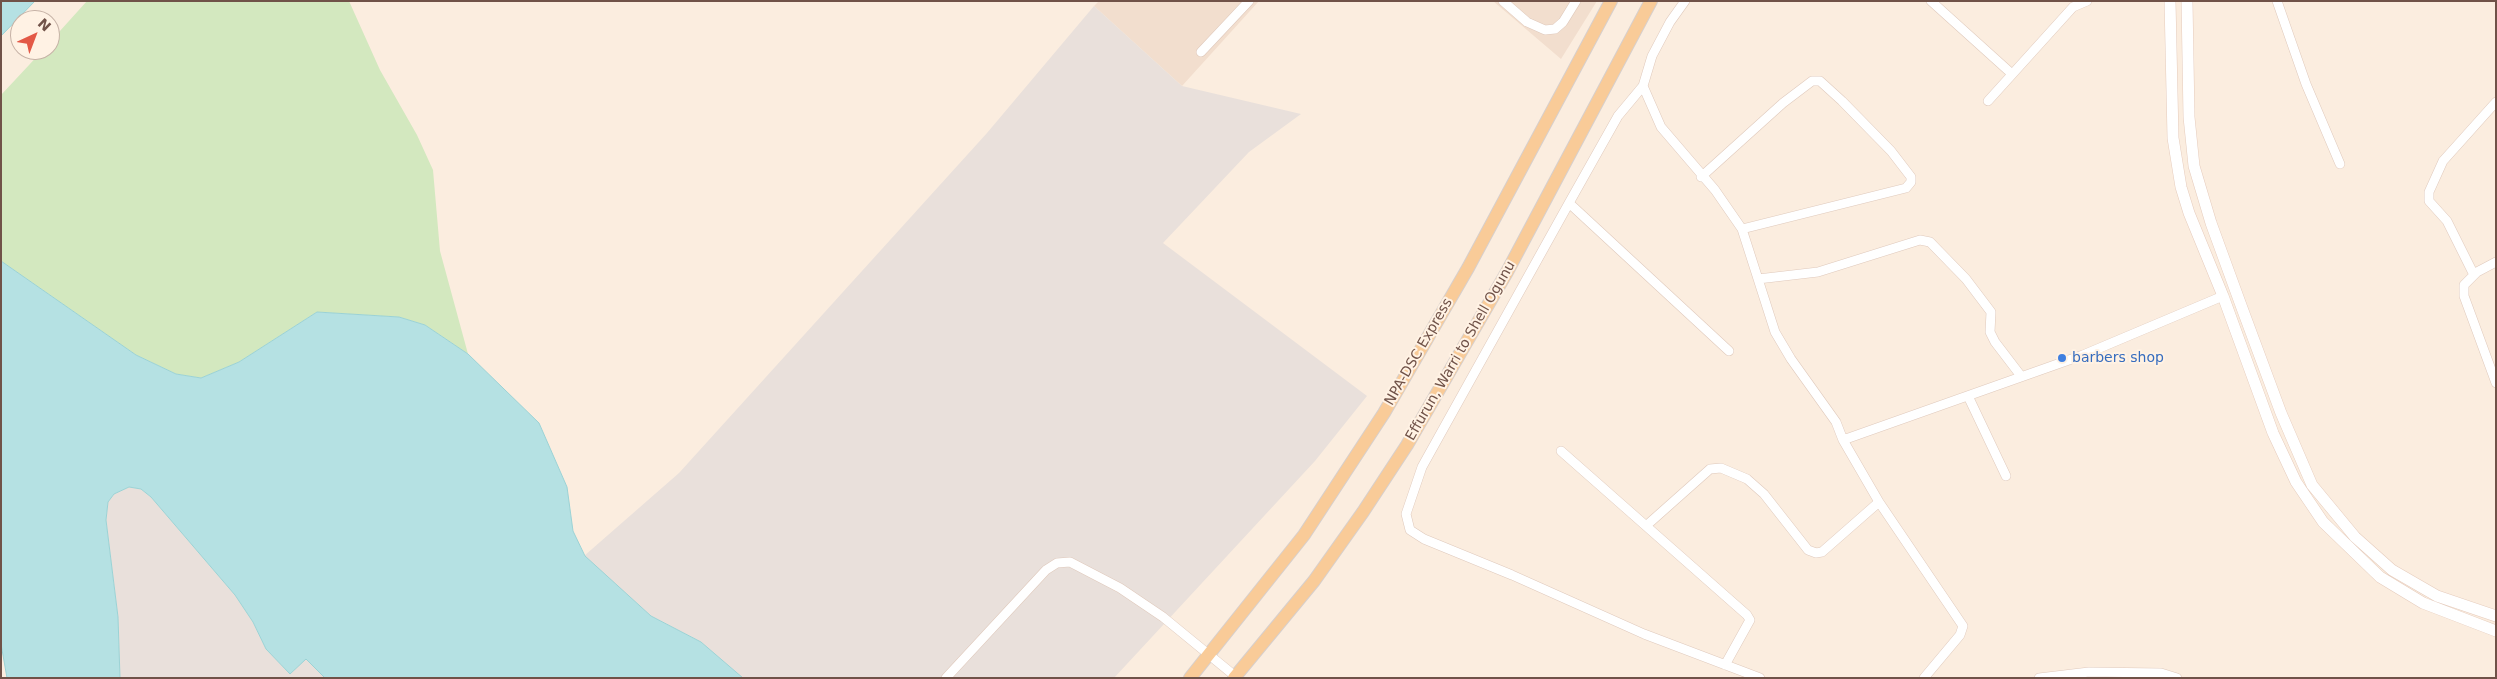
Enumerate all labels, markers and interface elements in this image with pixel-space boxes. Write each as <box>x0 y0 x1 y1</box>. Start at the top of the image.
north arrow <box>10 10 60 60</box>
text: N <box>35 15 54 35</box>
street label: Effurun, Warri to Shell Ogunu <box>1403 258 1519 444</box>
street label: NPA-DSC Express <box>1382 295 1456 409</box>
place label: barbers shop <box>2072 350 2164 366</box>
marker: barbers shop <box>2056 352 2068 364</box>

